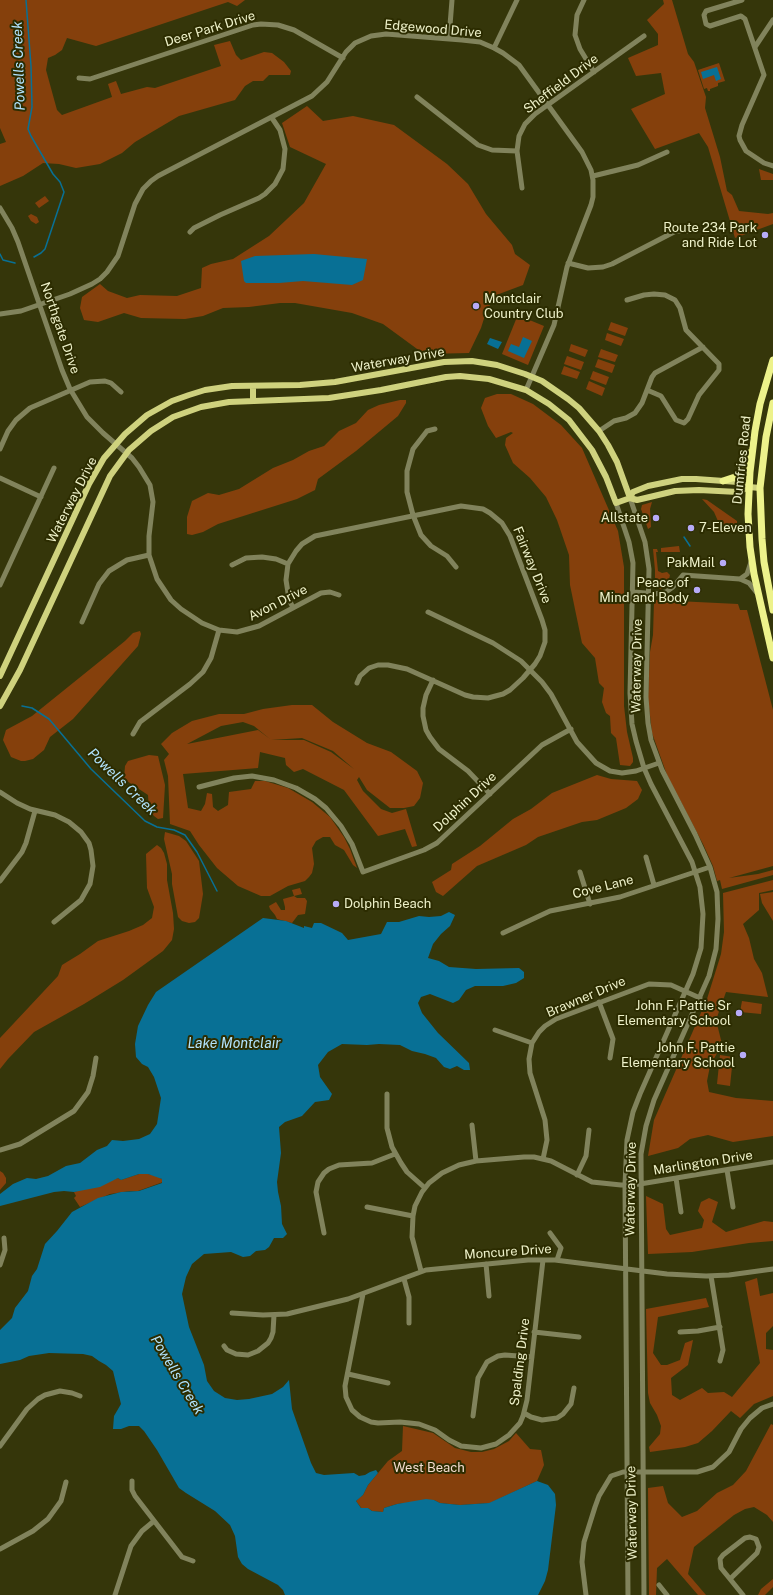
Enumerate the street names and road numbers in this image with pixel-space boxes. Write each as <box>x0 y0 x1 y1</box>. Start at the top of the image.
street label: Deer Park Drive <box>163 8 257 50</box>
street label: Edgewood Drive <box>384 17 482 41</box>
street label: Sheffield Drive <box>521 51 601 117</box>
street label: Northgate Drive <box>37 280 83 376</box>
street label: Waterway Drive <box>350 344 446 376</box>
street label: Dumfries Road <box>730 415 754 505</box>
street label: Waterway Drive <box>44 454 100 546</box>
street label: Fairway Drive <box>509 524 555 606</box>
street label: Avon Drive <box>246 582 310 624</box>
street label: Waterway Drive <box>628 619 646 713</box>
street label: Dolphin Drive <box>430 769 500 835</box>
street label: Cove Lane <box>571 872 635 902</box>
street label: Brawner Drive <box>544 973 628 1021</box>
street label: Waterway Drive <box>622 1142 640 1236</box>
street label: Marlington Drive <box>652 1147 754 1179</box>
street label: Moncure Drive <box>464 1241 552 1263</box>
street label: Spalding Drive <box>507 1317 533 1407</box>
street label: Waterway Drive <box>623 1466 641 1560</box>

